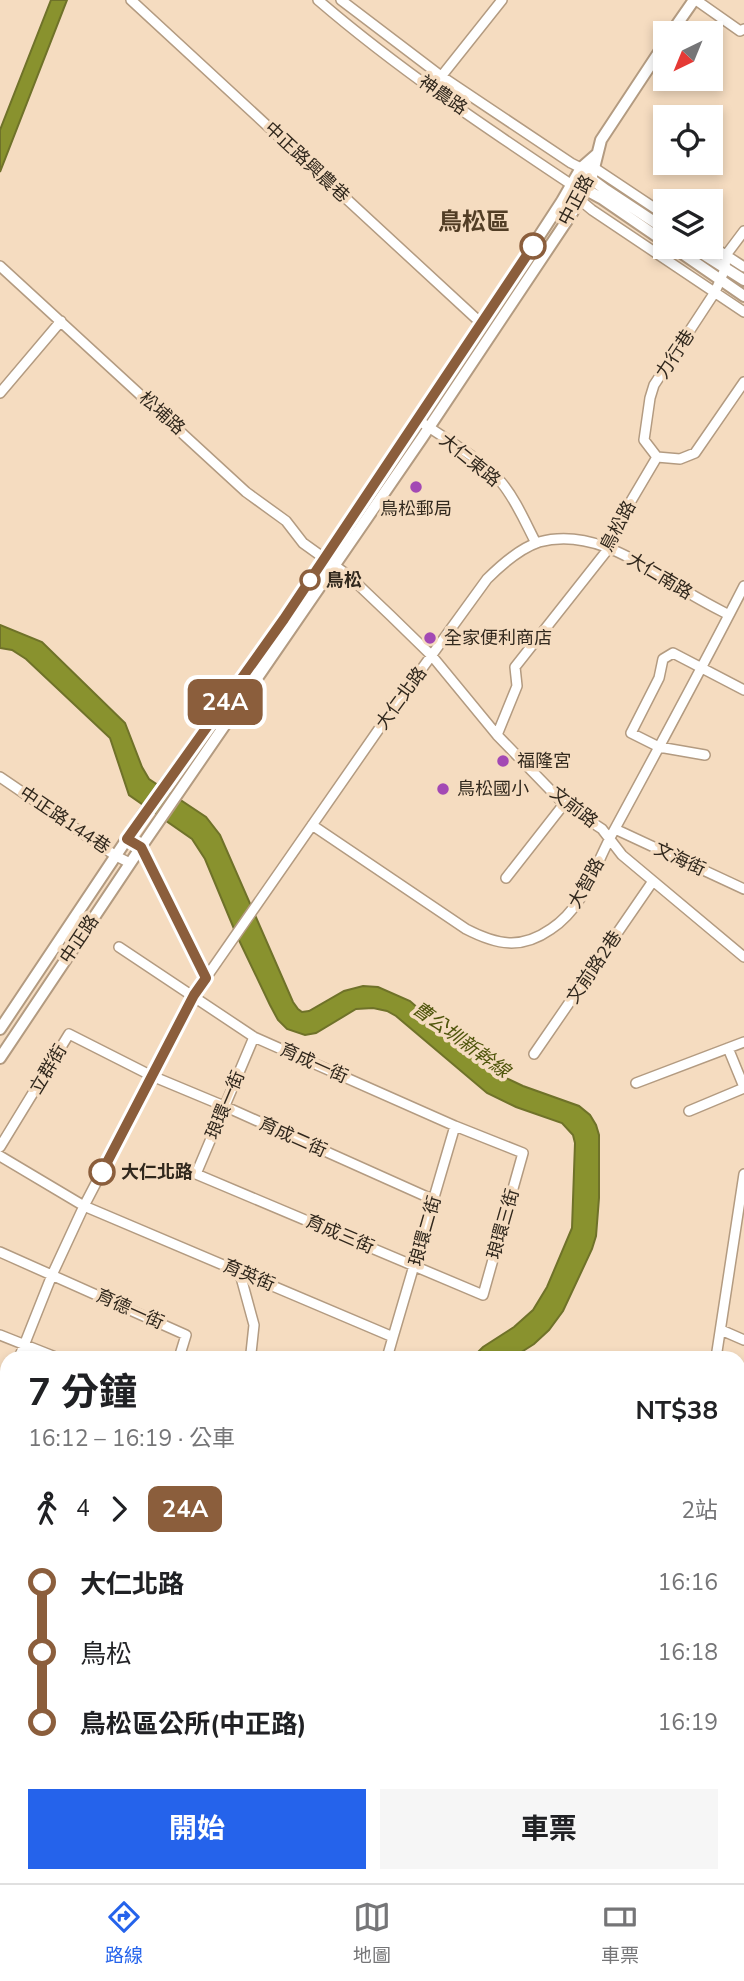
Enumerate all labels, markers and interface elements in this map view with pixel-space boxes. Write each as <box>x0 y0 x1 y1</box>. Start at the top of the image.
north arrow <box>653 21 723 91</box>
map controls <box>653 21 723 259</box>
street label: 神農路 <box>414 70 472 120</box>
button: locate <box>653 105 723 175</box>
street label: 中正路興農巷 <box>259 116 355 208</box>
street label: 中正路 <box>553 171 599 229</box>
button: layers <box>653 189 723 259</box>
district label: 鳥松區 <box>438 206 510 238</box>
unlabelled marker <box>520 233 546 259</box>
street label: 力行巷 <box>650 325 700 383</box>
street label: 松埔路 <box>134 386 190 440</box>
street label: 大仁東路 <box>434 428 506 492</box>
marker: 鳥松郵局 <box>408 479 424 495</box>
place label: 鳥松郵局 <box>380 497 452 521</box>
street label: 鳥松路 <box>595 497 641 555</box>
street label: 大仁南路 <box>623 547 697 605</box>
place label: 鳥松 <box>326 568 362 592</box>
marker: 鳥松 <box>300 570 320 590</box>
place label: 全家便利商店 <box>444 626 552 650</box>
marker: 全家便利商店 <box>422 630 438 646</box>
street label: 大仁北路 <box>370 662 432 734</box>
line badge: 24A <box>185 679 265 725</box>
text: 24A <box>202 686 248 718</box>
place label: 福隆宮 <box>517 749 571 773</box>
marker: 福隆宮 <box>495 753 511 769</box>
place label: 鳥松國小 <box>457 777 529 801</box>
street label: 中正路144巷 <box>15 781 115 859</box>
marker: 鳥松國小 <box>435 781 451 797</box>
street label: 文前路 <box>545 781 603 833</box>
street label: 文海街 <box>650 837 710 881</box>
street label: 大智路 <box>562 854 610 912</box>
street label: 中正路 <box>54 910 104 968</box>
street label: 文前路2巷 <box>561 926 627 1008</box>
water label: 曹公圳新幹線 <box>407 996 516 1085</box>
street label: 育成一街 <box>276 1037 352 1089</box>
street label: 立群街 <box>24 1040 72 1098</box>
street label: 琅環一街 <box>200 1067 250 1143</box>
street label: 育成二街 <box>255 1111 331 1163</box>
marker: 大仁北路 <box>89 1159 115 1185</box>
place label: 大仁北路 <box>121 1160 193 1184</box>
street label: 琅環三街 <box>482 1186 524 1262</box>
street label: 琅環二街 <box>404 1193 446 1269</box>
street label: 育成三街 <box>302 1209 378 1259</box>
street label: 育英街 <box>219 1253 279 1297</box>
street label: 育德一街 <box>92 1283 168 1335</box>
text: 7 分鐘 <box>28 1367 137 1418</box>
text: NT$38 <box>636 1393 718 1428</box>
text: 16:12 – 16:19 · 公車 <box>28 1423 235 1454</box>
icon: walk <box>28 1490 66 1528</box>
icon: forward <box>100 1490 138 1528</box>
text: 4 <box>76 1493 90 1524</box>
text: 24A <box>162 1493 208 1525</box>
text: 2站 <box>681 1495 718 1526</box>
text: 大仁北路 <box>80 1567 184 1602</box>
text: 16:16 <box>658 1567 718 1598</box>
text: 鳥松 <box>80 1637 132 1672</box>
text: 16:18 <box>658 1637 718 1668</box>
text: 鳥松區公所(中正路) <box>80 1707 307 1742</box>
text: 16:19 <box>658 1707 718 1738</box>
button: 開始 <box>28 1789 366 1869</box>
button: 車票 <box>380 1789 718 1869</box>
tab: 路線 <box>105 1898 143 1969</box>
tab: 地圖 <box>353 1898 391 1969</box>
tab: 車票 <box>601 1898 639 1969</box>

